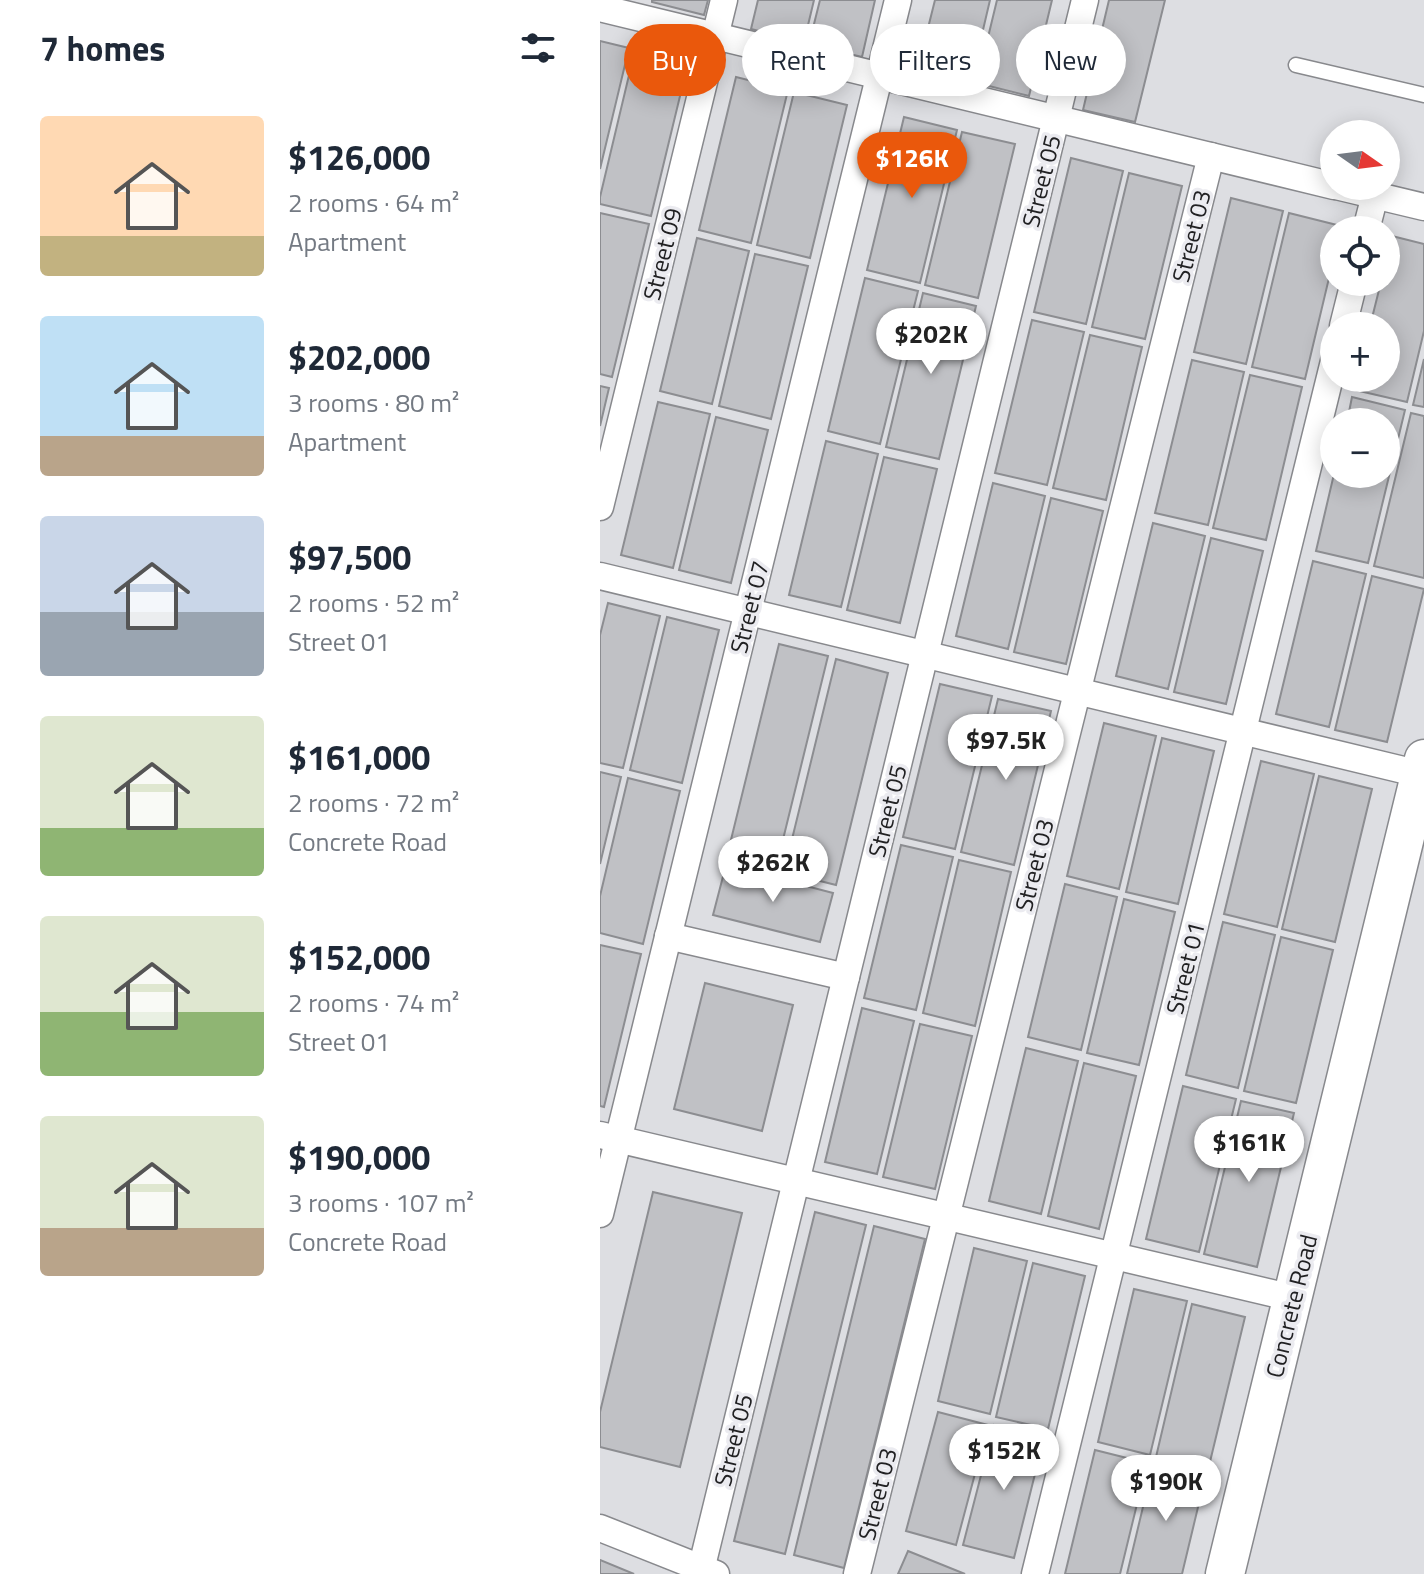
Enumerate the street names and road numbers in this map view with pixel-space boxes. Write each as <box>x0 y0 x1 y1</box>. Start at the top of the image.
street label: Street 05 <box>1012 131 1070 231</box>
street label: Street 03 <box>1162 186 1220 286</box>
street label: Street 09 <box>633 204 691 304</box>
street label: Street 07 <box>720 557 778 657</box>
street label: Street 05 <box>858 761 916 861</box>
street label: Street 03 <box>1005 815 1063 915</box>
street label: Street 01 <box>1156 918 1214 1018</box>
street label: Concrete Road <box>1256 1230 1326 1382</box>
street label: Street 05 <box>704 1390 762 1490</box>
street label: Street 03 <box>848 1444 906 1544</box>

